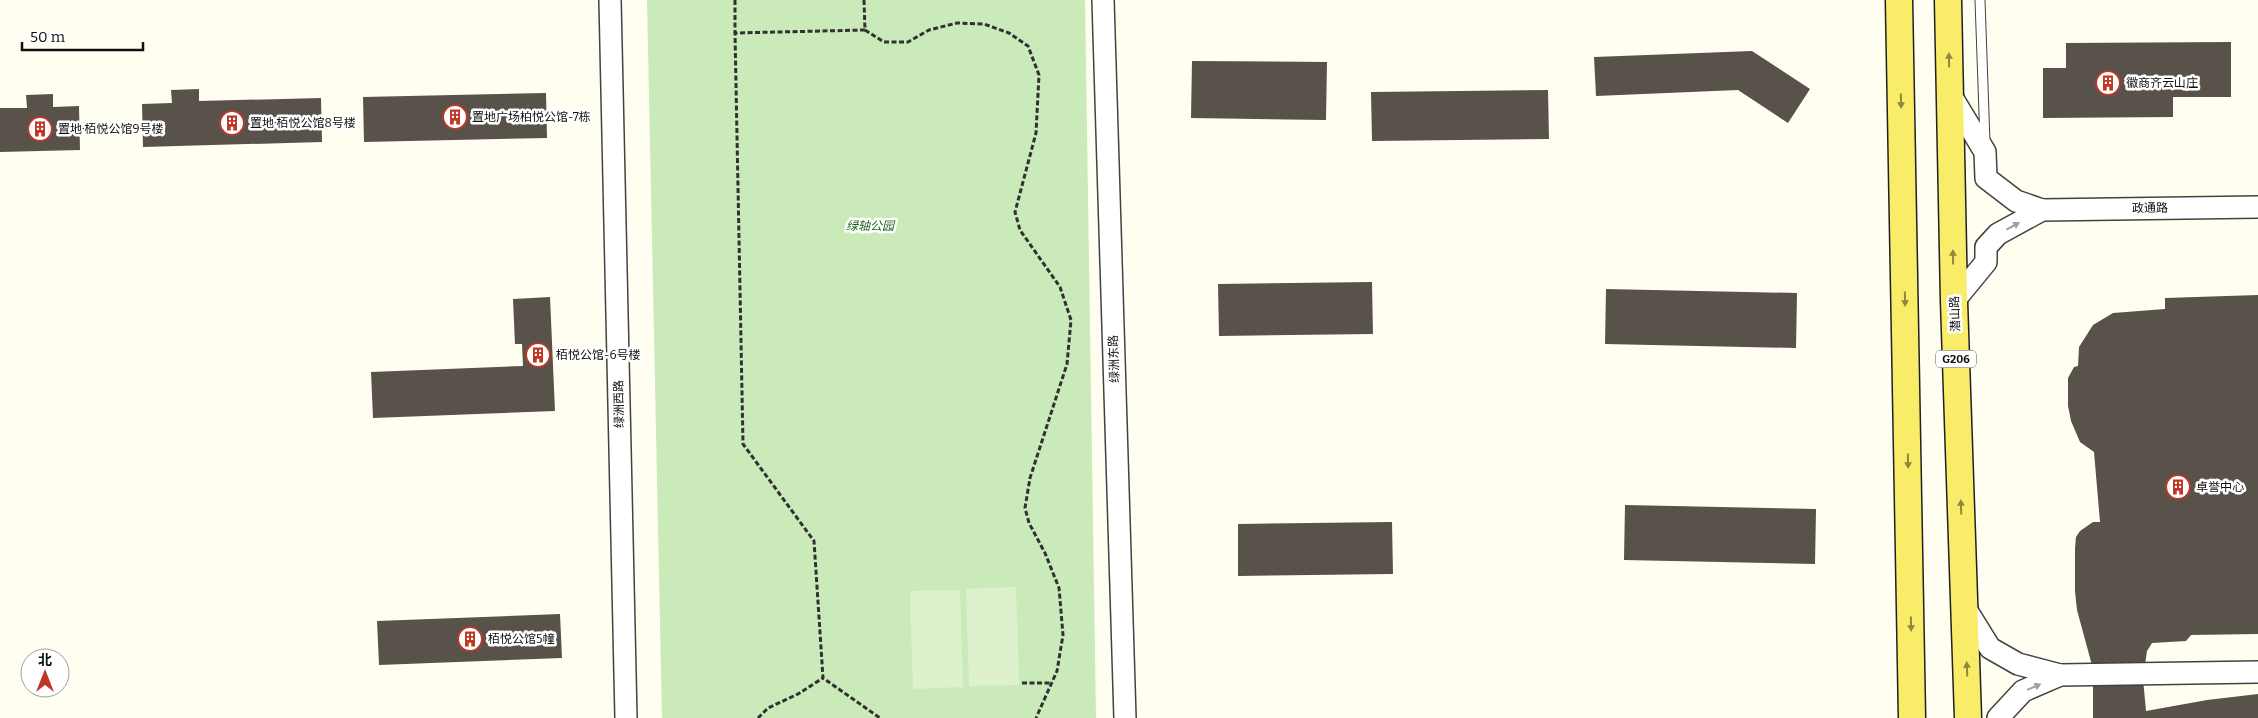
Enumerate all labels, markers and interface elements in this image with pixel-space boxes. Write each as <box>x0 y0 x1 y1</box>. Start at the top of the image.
scale bar <box>22 20 144 52</box>
text: 50 m <box>30 28 66 46</box>
one-way arrow <box>1945 51 1953 67</box>
building icon: 徽商齐云山庄 <box>2095 70 2121 96</box>
place label: 徽商齐云山庄 <box>2126 76 2198 90</box>
one-way arrow <box>1897 93 1905 109</box>
building icon: 置地广场柏悦公馆-7栋 <box>442 104 468 130</box>
building icon: 置地·栢悦公馆8号楼 <box>219 110 245 136</box>
place label: 置地广场柏悦公馆-7栋 <box>472 110 591 124</box>
building icon: 置地·栢悦公馆9号楼 <box>27 116 53 142</box>
place label: 置地·栢悦公馆8号楼 <box>250 116 356 130</box>
place label: 置地·栢悦公馆9号楼 <box>58 122 164 136</box>
street label: 政通路 <box>2132 201 2168 215</box>
park label: 绿轴公园 <box>846 219 896 233</box>
one-way arrow <box>2007 221 2020 230</box>
one-way arrow <box>1949 249 1957 265</box>
one-way arrow <box>1901 291 1909 307</box>
street label: 潜山路 <box>1947 296 1963 332</box>
street label: 绿洲东路 <box>1106 335 1122 383</box>
building icon: 栢悦公馆-6号楼 <box>525 342 551 368</box>
place label: 栢悦公馆-6号楼 <box>556 348 641 362</box>
road number: G206 <box>1936 350 1976 368</box>
street label: 绿洲西路 <box>612 380 626 428</box>
one-way arrow <box>1904 453 1912 469</box>
building icon: 卓誉中心 <box>2165 474 2191 500</box>
place label: 卓誉中心 <box>2196 480 2244 494</box>
one-way arrow <box>1957 499 1965 515</box>
one-way arrow <box>1907 616 1915 632</box>
building icon: 栢悦公馆5幢 <box>457 626 483 652</box>
place label: 栢悦公馆5幢 <box>488 632 554 646</box>
north arrow <box>20 648 70 698</box>
text: 北 <box>38 652 52 669</box>
one-way arrow <box>1962 661 1970 677</box>
one-way arrow <box>2027 682 2041 690</box>

